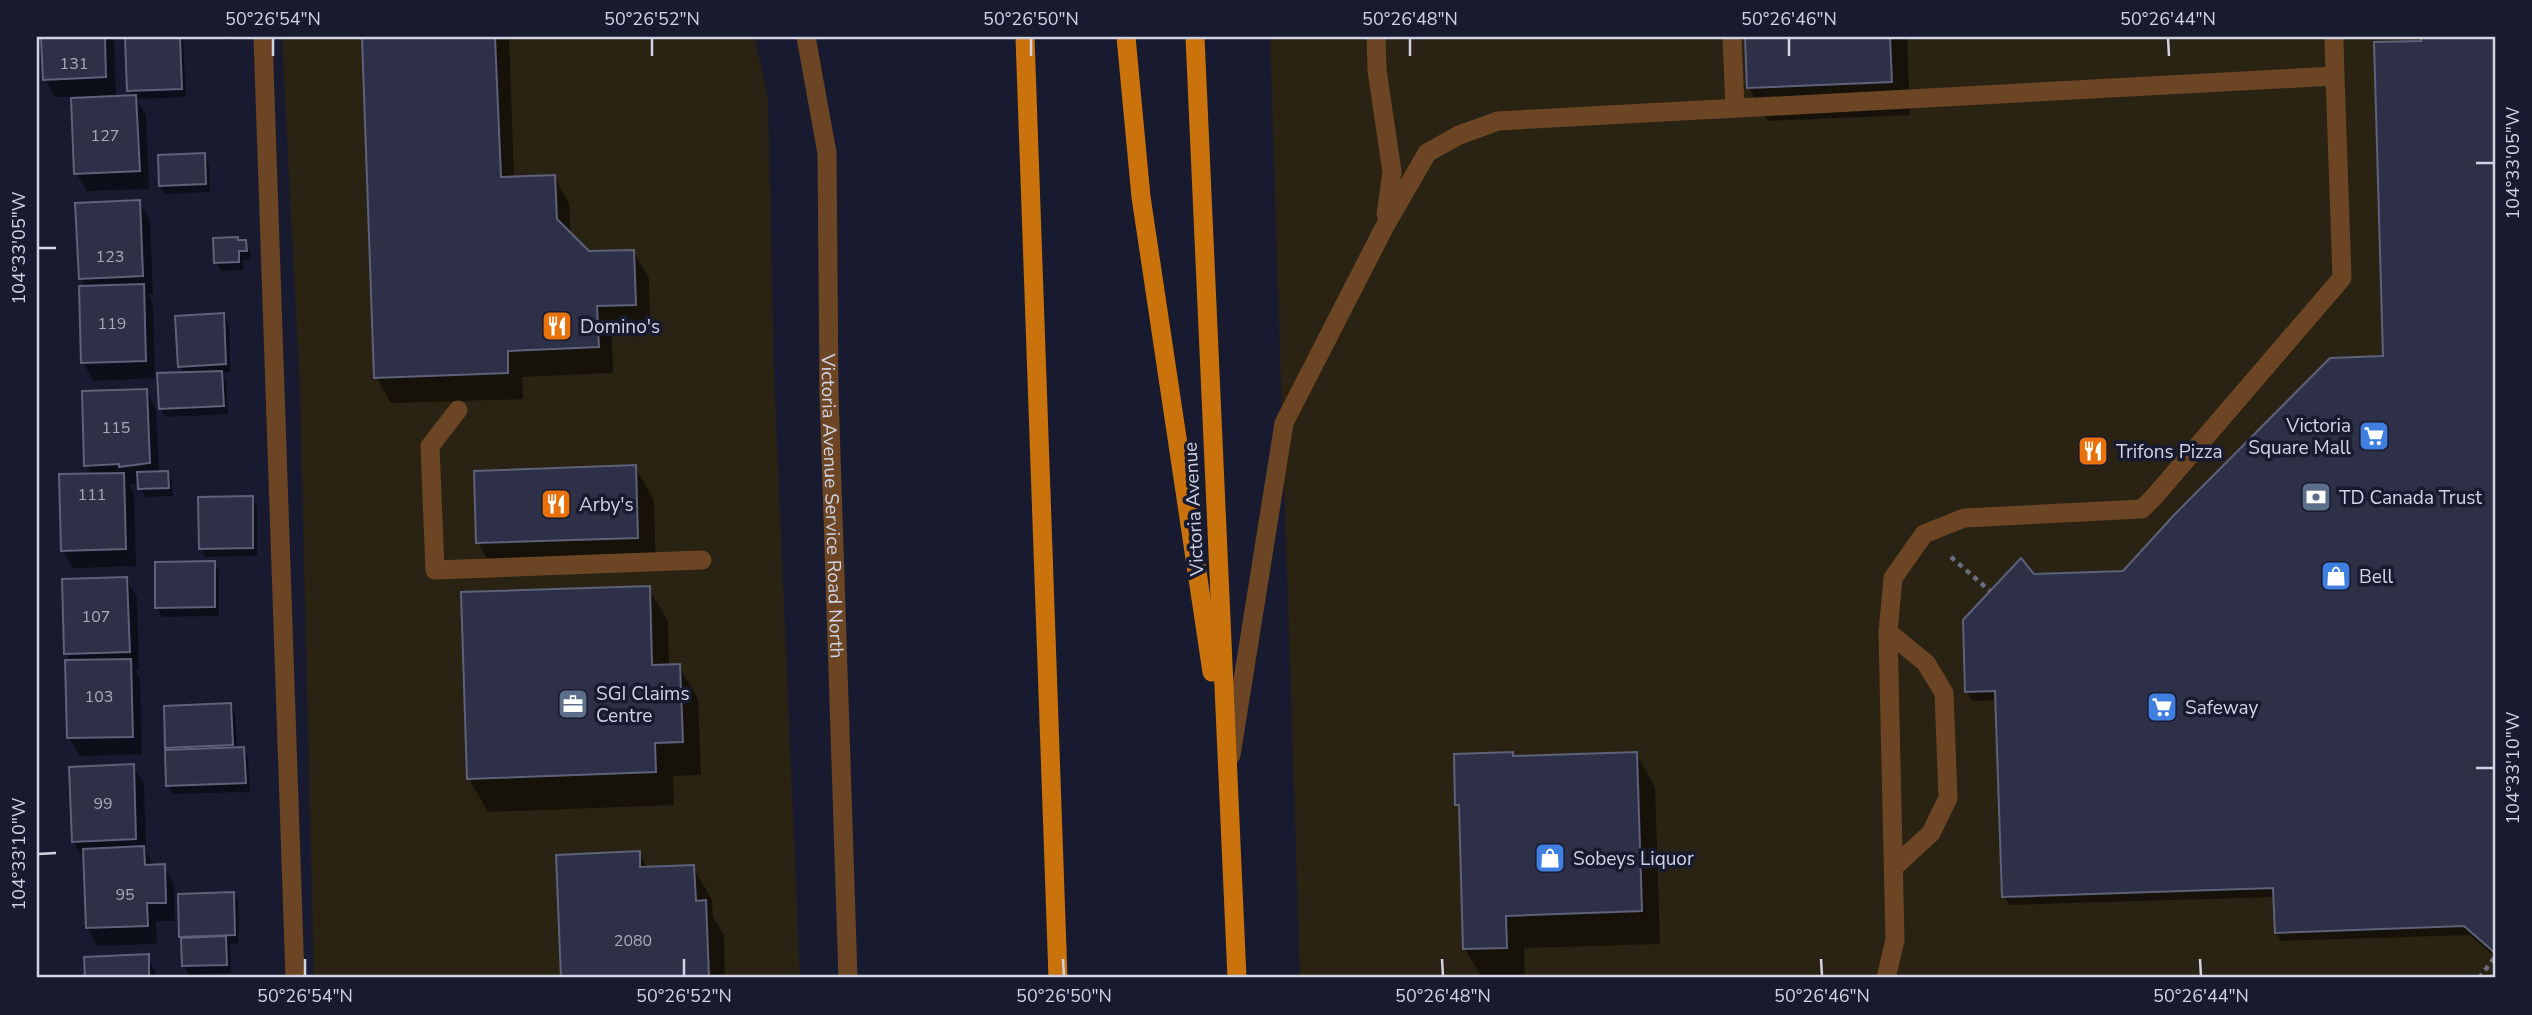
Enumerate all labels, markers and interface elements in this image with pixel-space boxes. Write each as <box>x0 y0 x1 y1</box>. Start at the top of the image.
text: 50°26'54"N <box>225 7 321 31</box>
text: 50°26'52"N <box>604 7 700 31</box>
text: 50°26'50"N <box>983 7 1079 31</box>
text: 50°26'48"N <box>1362 7 1458 31</box>
text: 50°26'46"N <box>1741 7 1837 31</box>
text: 50°26'44"N <box>2120 7 2216 31</box>
house number: 131 <box>60 53 88 75</box>
text: 104°33'05"W <box>2501 106 2525 220</box>
house number: 127 <box>91 125 119 147</box>
text: 104°33'05"W <box>7 191 31 305</box>
house number: 123 <box>96 246 124 268</box>
restaurant icon: Domino's <box>540 309 574 343</box>
house number: 119 <box>98 313 126 335</box>
place label: Domino's <box>580 314 660 340</box>
street label: Victoria Avenue Service Road North <box>815 353 850 659</box>
place label: Victoria Square Mall <box>2248 413 2351 461</box>
house number: 115 <box>102 417 130 439</box>
supermarket icon: Victoria Square Mall <box>2357 419 2391 453</box>
restaurant icon: Trifons Pizza <box>2076 434 2110 468</box>
place label: Trifons Pizza <box>2116 439 2223 465</box>
street label: Victoria Avenue <box>1178 441 1211 578</box>
bank icon: TD Canada Trust <box>2299 480 2333 514</box>
house number: 111 <box>78 484 106 506</box>
place label: TD Canada Trust <box>2339 485 2482 511</box>
restaurant icon: Arby's <box>539 487 573 521</box>
place label: Arby's <box>579 492 634 518</box>
shop icon: Bell <box>2319 559 2353 593</box>
place label: Bell <box>2359 564 2394 590</box>
house number: 107 <box>82 606 110 628</box>
place label: SGI Claims Centre <box>596 681 690 729</box>
house number: 103 <box>85 686 113 708</box>
office icon: SGI Claims Centre <box>556 687 590 721</box>
supermarket icon: Safeway <box>2145 690 2179 724</box>
place label: Safeway <box>2185 695 2259 721</box>
text: 104°33'10"W <box>2501 711 2525 825</box>
house number: 99 <box>93 793 113 815</box>
text: 104°33'10"W <box>7 797 31 911</box>
shop icon: Sobeys Liquor <box>1533 841 1567 875</box>
place label: Sobeys Liquor <box>1573 846 1694 872</box>
house number: 95 <box>115 884 135 906</box>
house number: 2080 <box>614 930 652 952</box>
text: 50°26'54"N <box>257 984 353 1008</box>
text: 50°26'52"N <box>636 984 732 1008</box>
text: 50°26'50"N <box>1016 984 1112 1008</box>
text: 50°26'48"N <box>1395 984 1491 1008</box>
text: 50°26'46"N <box>1774 984 1870 1008</box>
text: 50°26'44"N <box>2153 984 2249 1008</box>

